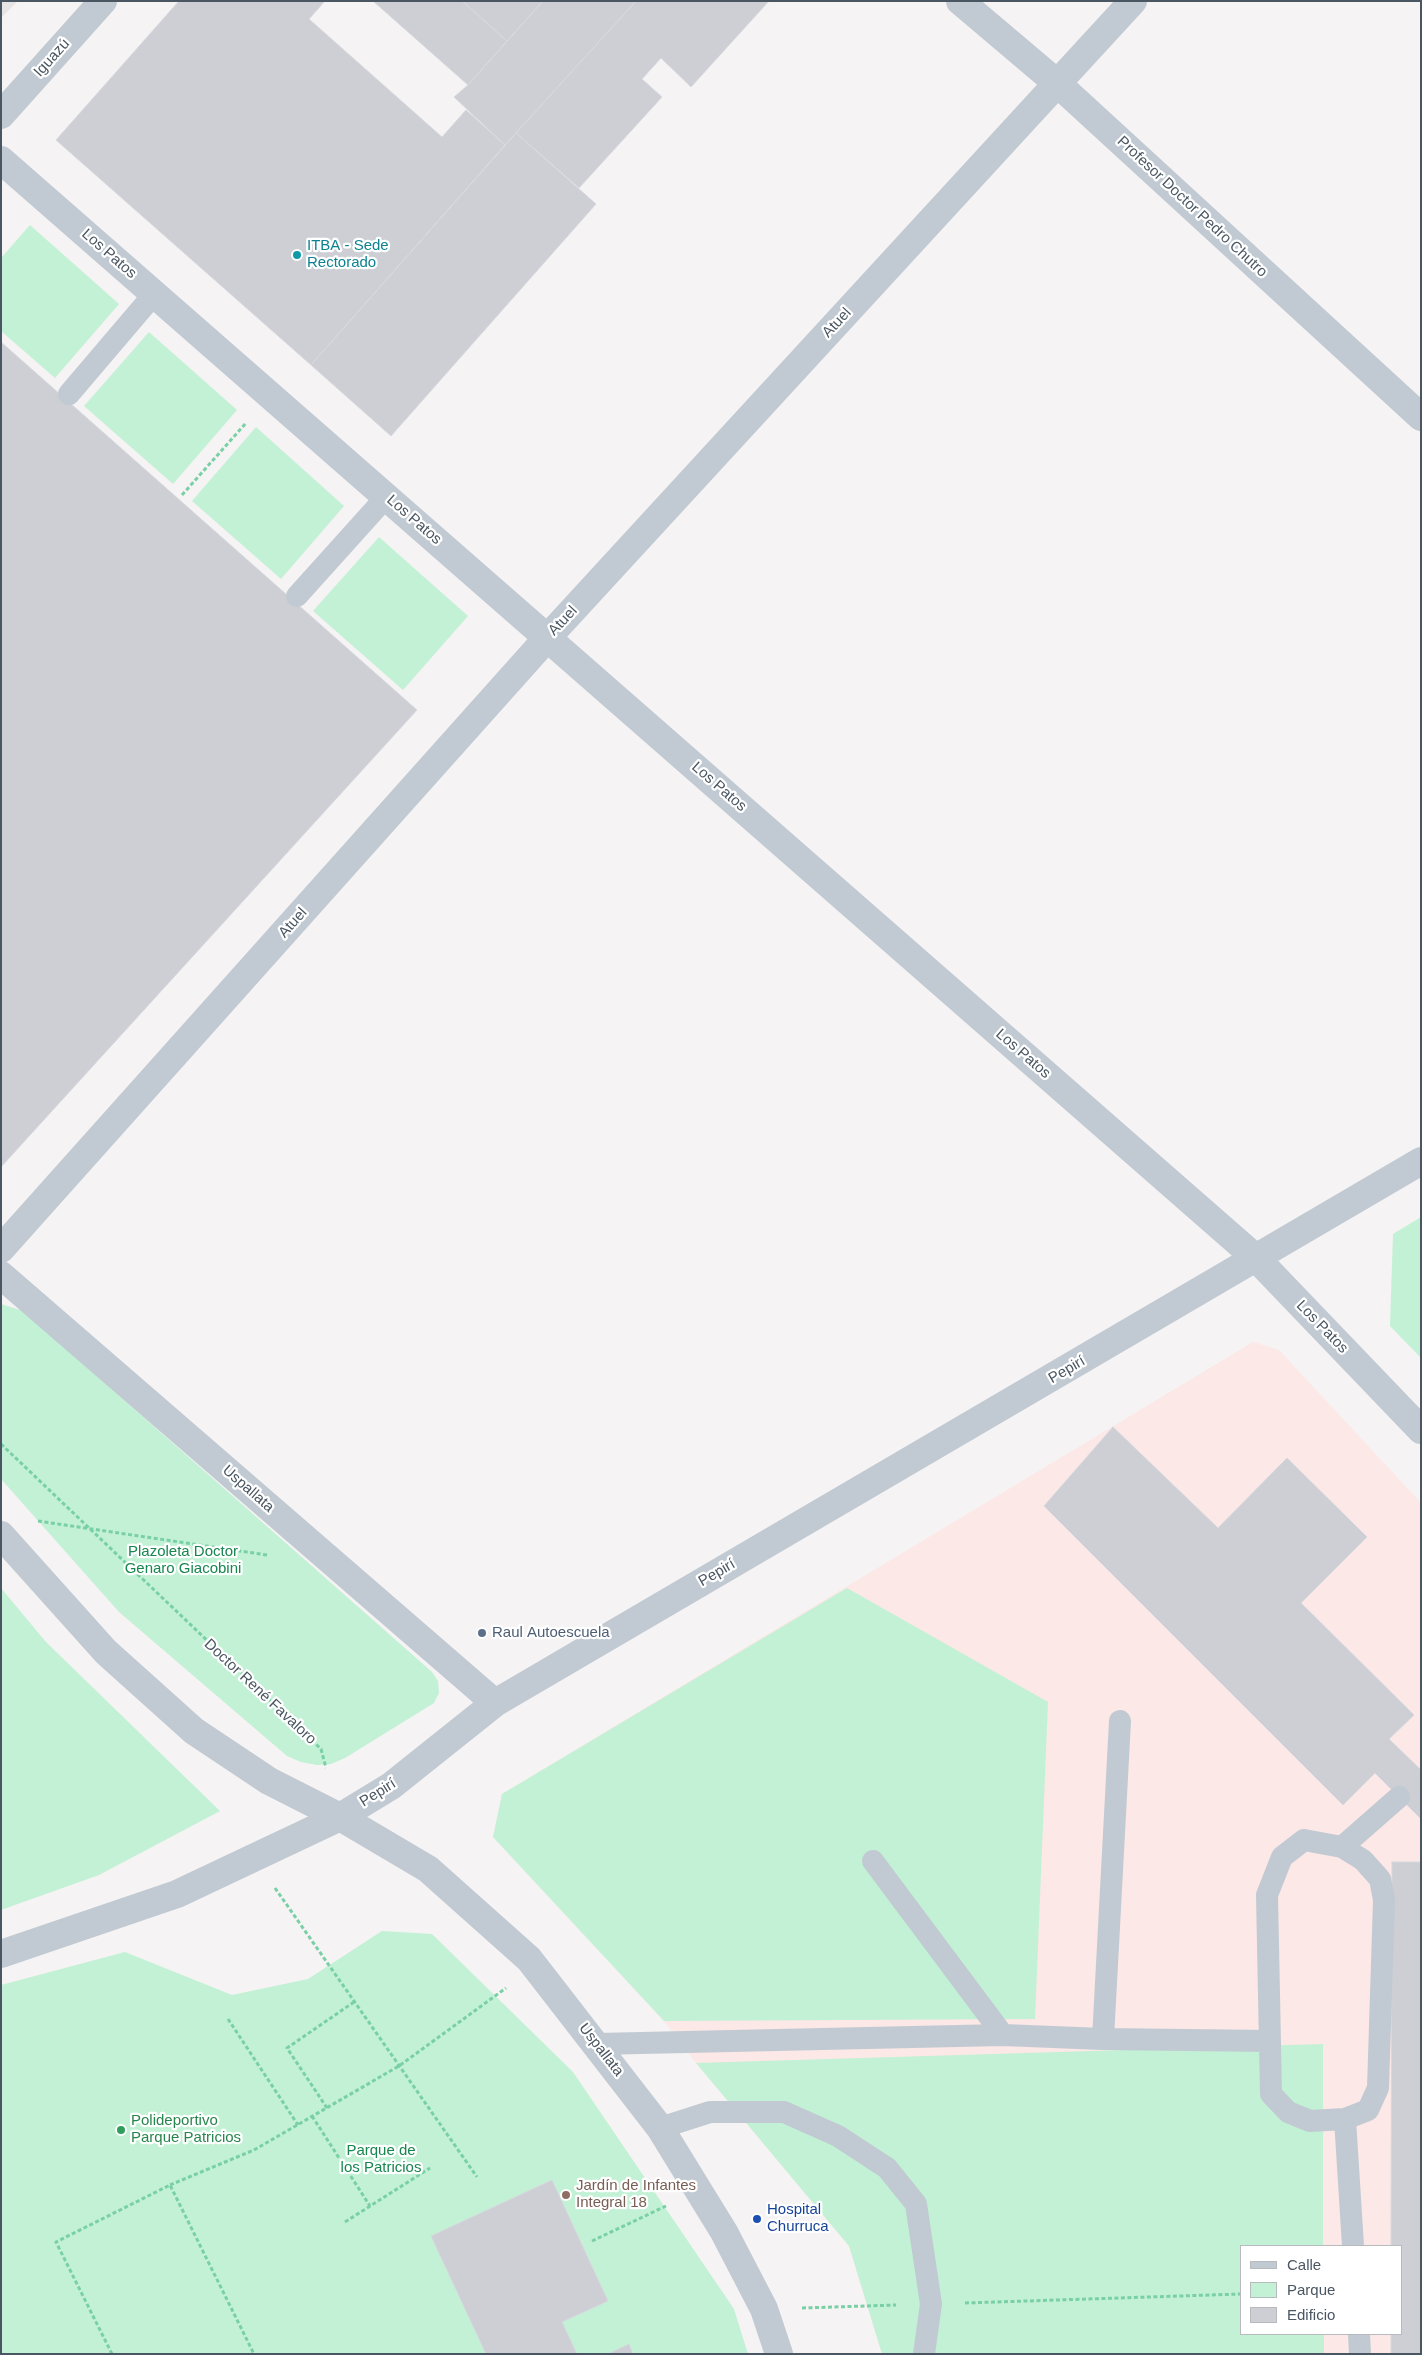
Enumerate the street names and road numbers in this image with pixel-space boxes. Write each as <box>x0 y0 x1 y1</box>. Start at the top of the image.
street label: Iguazú <box>30 35 74 81</box>
street label: Profesor Doctor Pedro Chutro <box>1113 133 1271 281</box>
street label: Los Patos <box>78 225 140 283</box>
street label: Atuel <box>819 304 855 342</box>
street label: Los Patos <box>383 491 445 549</box>
street label: Atuel <box>545 602 581 640</box>
street label: Los Patos <box>688 758 750 816</box>
street label: Atuel <box>275 904 311 942</box>
street label: Los Patos <box>992 1025 1054 1083</box>
street label: Los Patos <box>1292 1297 1352 1357</box>
street label: Pepirí <box>1046 1352 1088 1388</box>
street label: Uspallata <box>218 1462 278 1516</box>
street label: Pepirí <box>696 1555 738 1591</box>
street label: Doctor René Favaloro <box>200 1635 320 1749</box>
street label: Pepirí <box>357 1775 399 1811</box>
street label: Uspallata <box>575 2020 627 2080</box>

